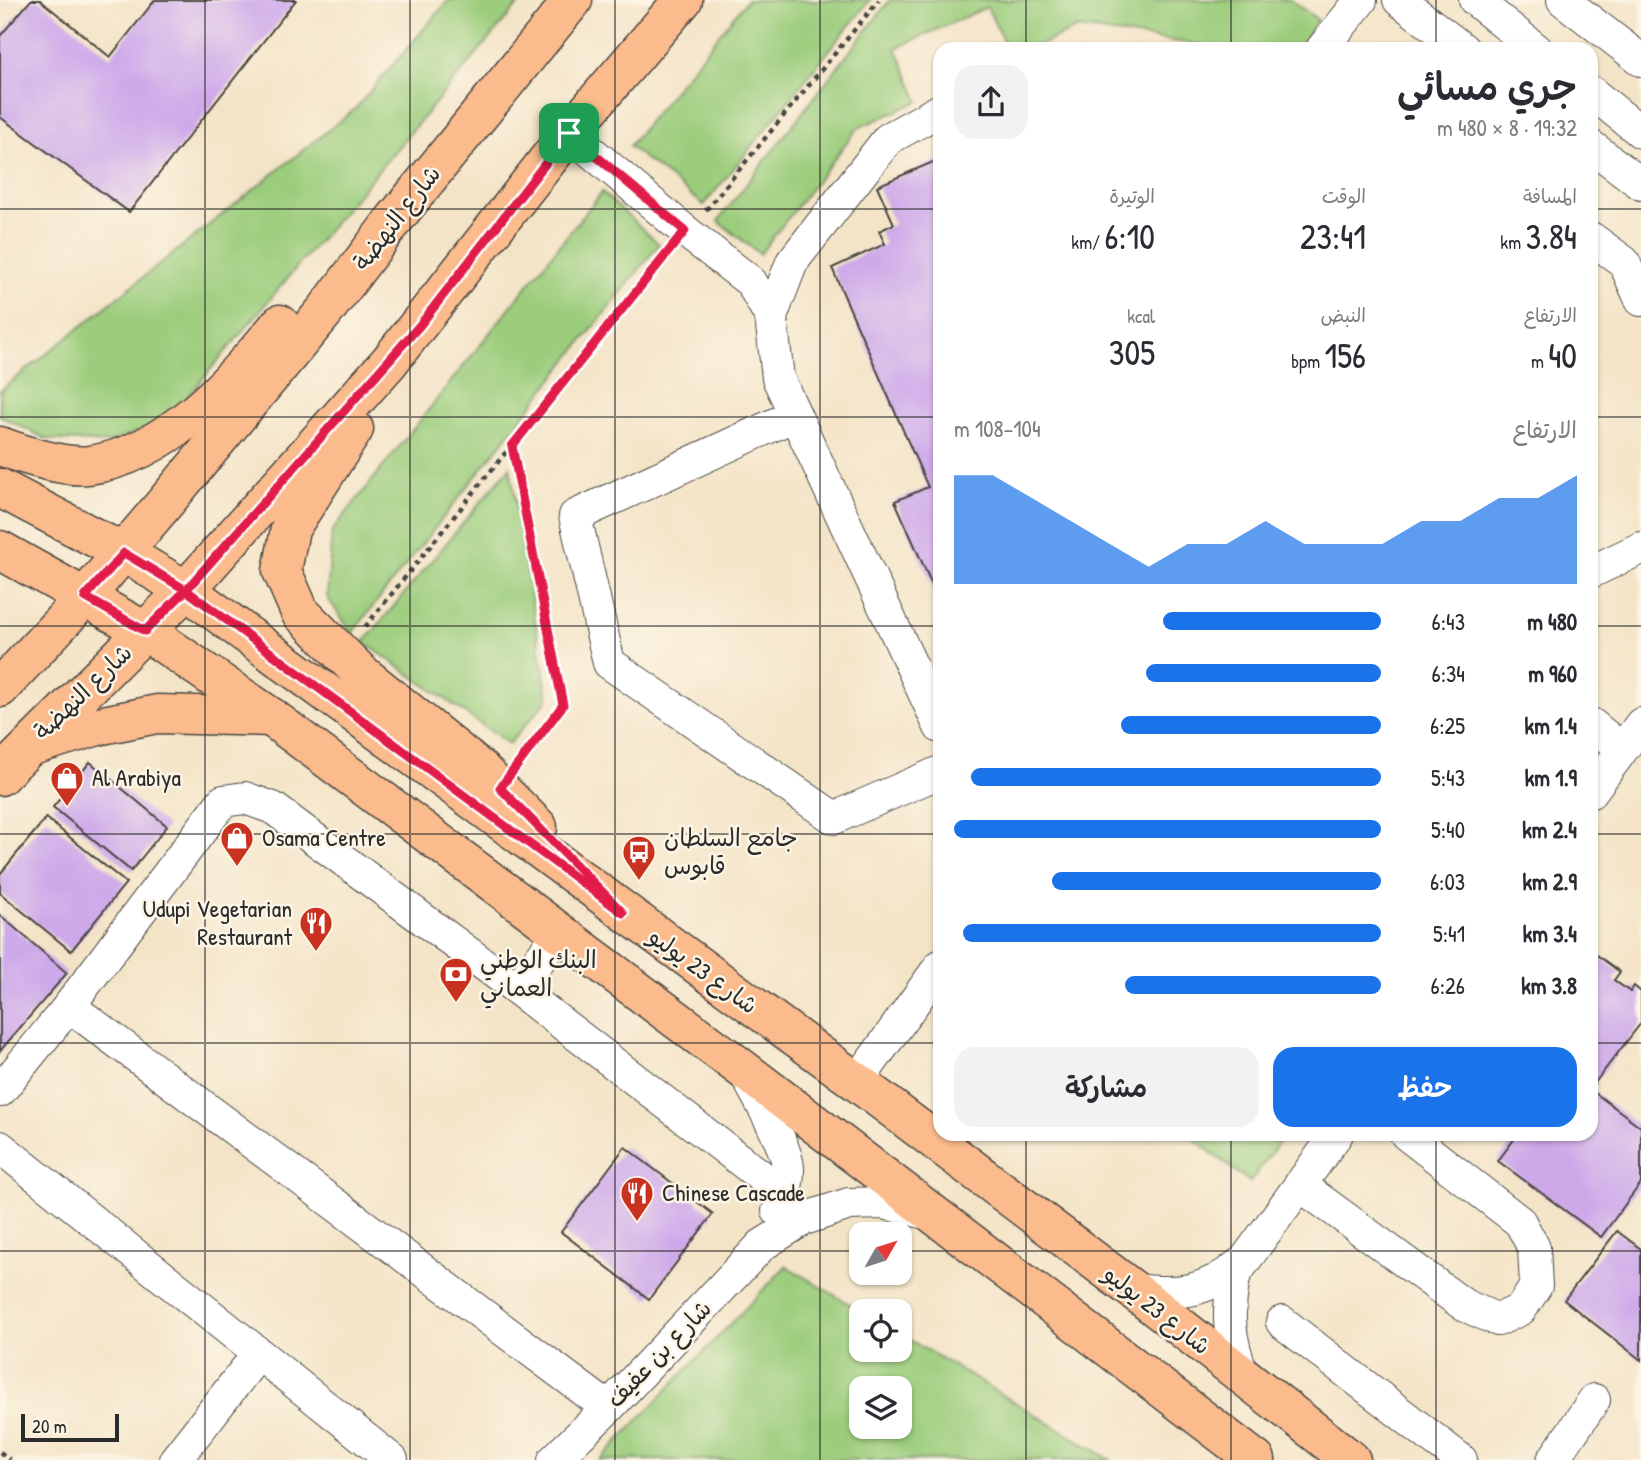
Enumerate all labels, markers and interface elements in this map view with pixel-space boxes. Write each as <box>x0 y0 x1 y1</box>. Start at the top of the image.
text: جري مسائي <box>1397 60 1577 112</box>
button: share <box>954 65 1028 139</box>
pin <box>539 103 599 163</box>
text: 19:32 · 8 × 480 m <box>1437 112 1577 143</box>
icon: arrive <box>550 114 588 152</box>
street label: شارع النهضة <box>345 158 449 278</box>
text: الوتيرة <box>1109 183 1155 209</box>
text: الوقت <box>1322 183 1366 209</box>
text: المسافة <box>1523 183 1577 209</box>
text: 6:10 <box>1105 213 1155 260</box>
text: 23:41 <box>1300 213 1366 260</box>
text: 3.84 <box>1526 213 1577 260</box>
text: /km <box>1071 229 1105 255</box>
text: km <box>1500 229 1526 255</box>
text: النبض <box>1321 302 1366 328</box>
text: الارتفاع <box>1524 302 1577 328</box>
text: kcal <box>1127 303 1155 329</box>
text: 305 <box>1109 329 1155 376</box>
text: 156 <box>1325 332 1366 379</box>
text: 40 <box>1548 332 1577 379</box>
text: bpm <box>1291 348 1325 374</box>
text: m <box>1531 348 1548 374</box>
text: 104–108 m <box>954 413 1041 444</box>
text: الارتفاع <box>1513 414 1577 445</box>
text: 6:43 <box>1432 606 1465 637</box>
text: 480 m <box>1527 606 1577 637</box>
street label: شارع النهضة <box>26 636 140 748</box>
text: 6:34 <box>1432 658 1465 689</box>
text: 960 m <box>1528 658 1577 689</box>
text: 6:25 <box>1430 710 1465 741</box>
text: 1.4 km <box>1525 710 1577 741</box>
shop icon: Al Arabiya <box>48 759 86 808</box>
place label: Al Arabiya <box>92 761 181 793</box>
text: 5:43 <box>1431 762 1465 793</box>
text: 1.9 km <box>1525 762 1577 793</box>
text: 5:40 <box>1431 814 1465 845</box>
text: 2.4 km <box>1522 814 1577 845</box>
shop icon: Osama Centre <box>218 819 256 868</box>
place label: Osama Centre <box>262 821 386 853</box>
place label: جامع السلطان قابوس <box>664 821 798 881</box>
bus stop icon: جامع السلطان قابوس <box>620 833 658 882</box>
text: 6:03 <box>1430 866 1465 897</box>
text: 2.9 km <box>1522 866 1577 897</box>
place label: Udupi Vegetarian Restaurant <box>143 892 293 952</box>
restaurant icon: Udupi Vegetarian Restaurant <box>297 904 335 953</box>
text: 5:41 <box>1433 918 1465 949</box>
text: 3.4 km <box>1523 918 1577 949</box>
street label: شارع 23 يوليو <box>641 919 765 1022</box>
place label: البنك الوطني العماني <box>480 943 597 1009</box>
bank icon: البنك الوطني العماني <box>437 955 475 1004</box>
text: 6:26 <box>1431 970 1465 1001</box>
text: 3.8 km <box>1521 970 1577 1001</box>
button: مشاركة <box>954 1047 1259 1127</box>
button: حفظ <box>1273 1047 1577 1127</box>
restaurant icon: Chinese Cascade <box>618 1174 656 1223</box>
place label: Chinese Cascade <box>662 1176 805 1208</box>
north arrow <box>849 1222 912 1284</box>
map controls <box>849 1222 912 1439</box>
street label: شارع 23 يوليو <box>1095 1257 1218 1363</box>
street label: شارع بن عفيف <box>599 1292 719 1416</box>
button: locate <box>849 1299 912 1362</box>
button: layers <box>849 1376 912 1439</box>
scale bar <box>21 1411 119 1443</box>
text: 20 m <box>32 1413 67 1439</box>

